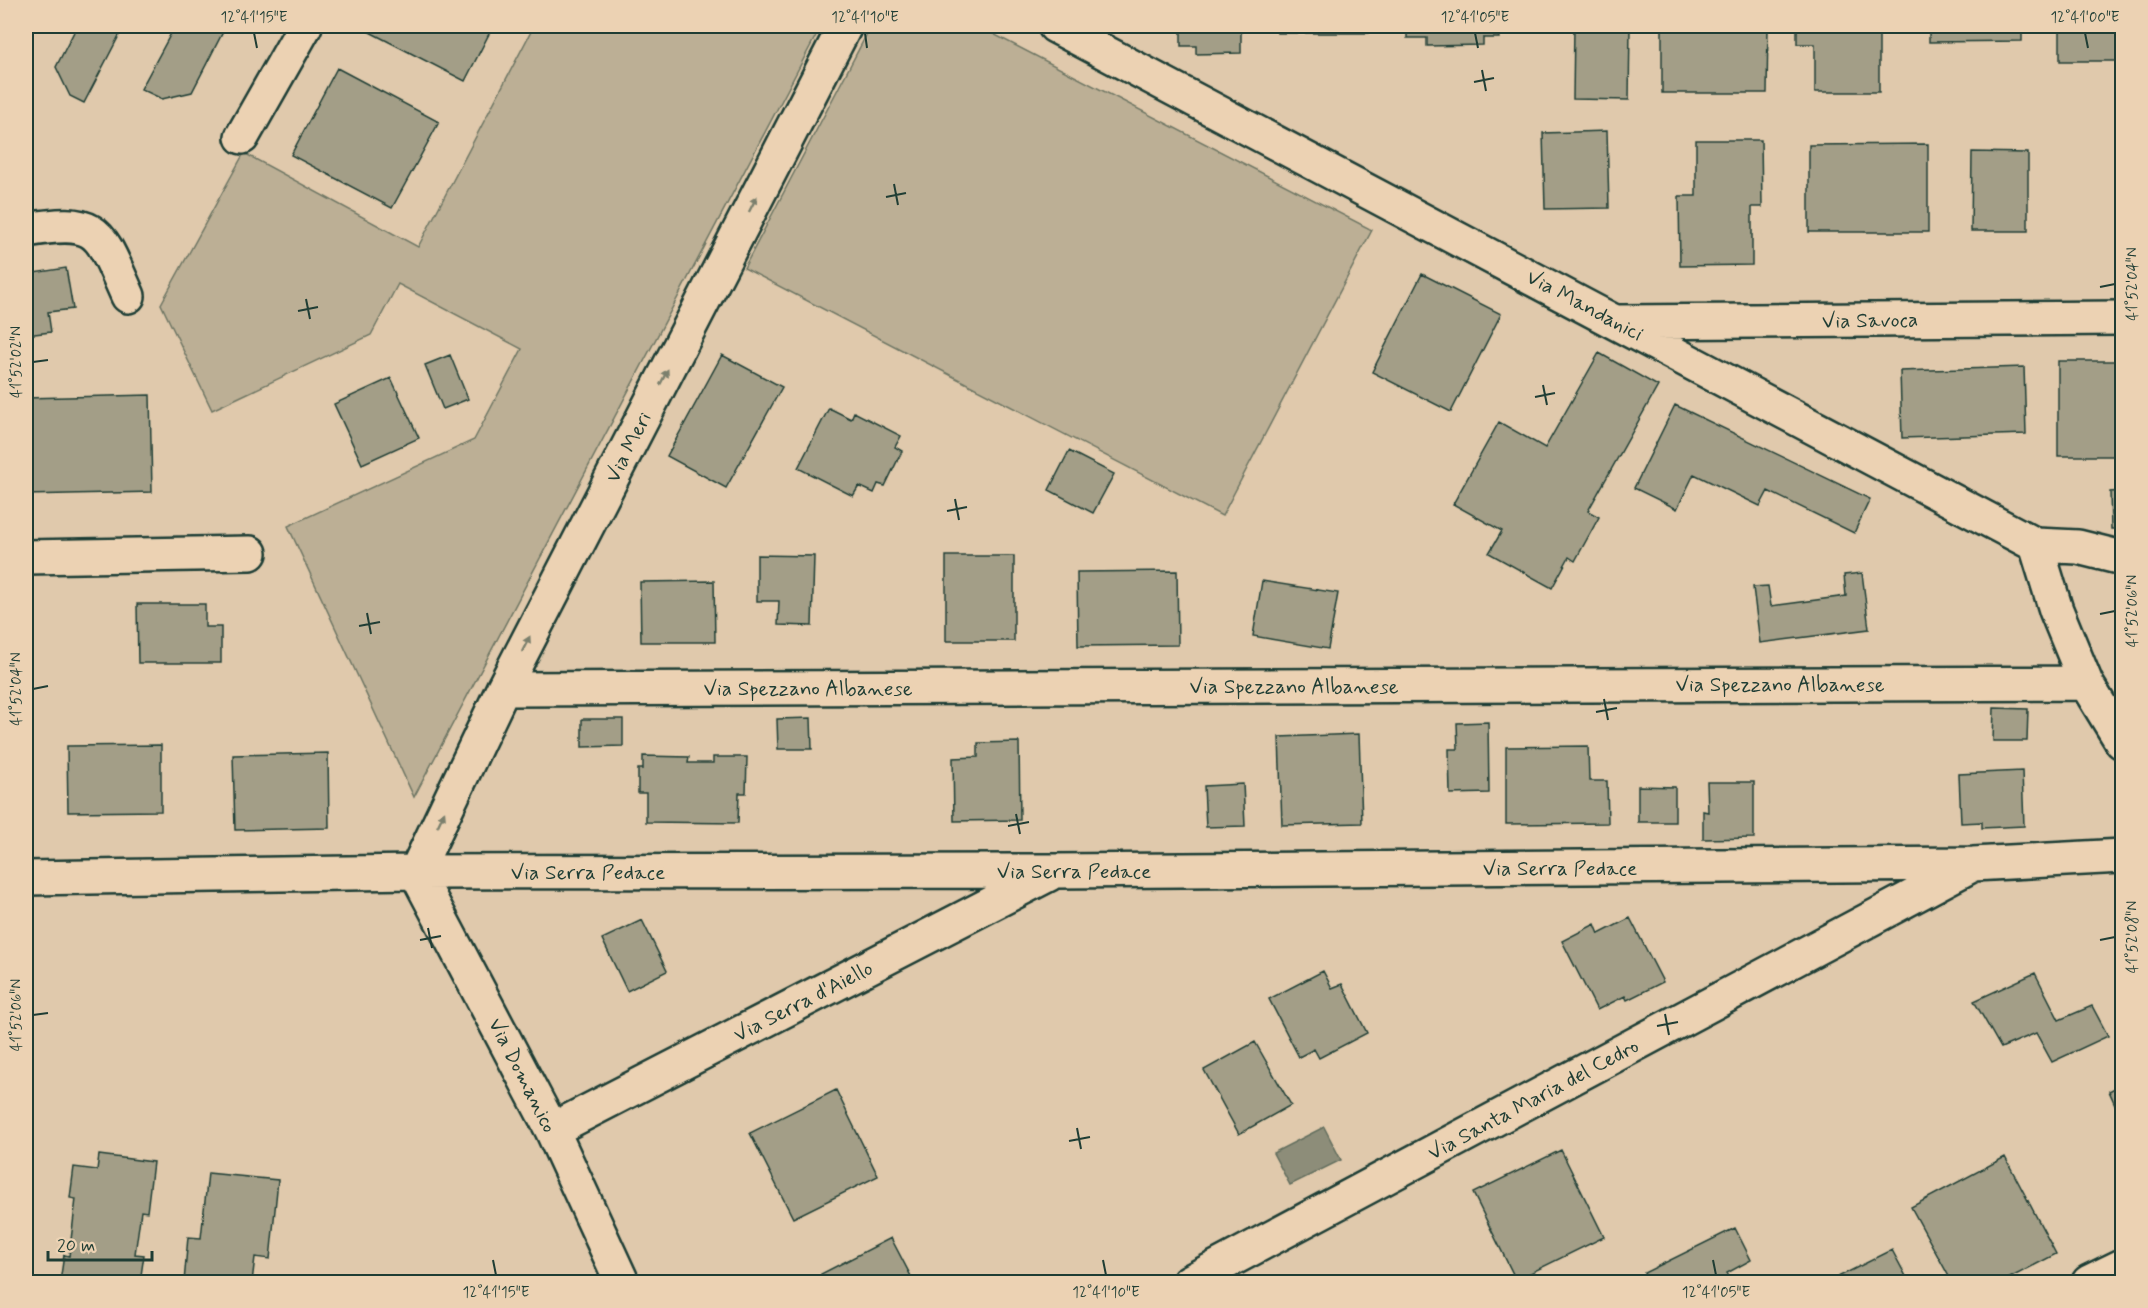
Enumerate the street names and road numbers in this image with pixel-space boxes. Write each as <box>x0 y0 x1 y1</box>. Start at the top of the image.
street label: Via Mandanici <box>1521 263 1648 349</box>
street label: Via Savoca <box>1822 306 1918 336</box>
street label: Via Meri <box>599 407 659 488</box>
street label: Via Spezzano Albanese <box>1675 671 1885 699</box>
street label: Via Spezzano Albanese <box>1189 673 1399 701</box>
street label: Via Spezzano Albanese <box>703 675 913 703</box>
street label: Via Serra Pedace <box>1483 855 1637 883</box>
street label: Via Serra Pedace <box>997 858 1151 886</box>
street label: Via Serra Pedace <box>511 859 665 887</box>
street label: Via Serra d'Aiello <box>729 955 878 1049</box>
street label: Via Domanico <box>481 1013 563 1138</box>
street label: Via Santa Maria del Cedro <box>1423 1032 1644 1167</box>

